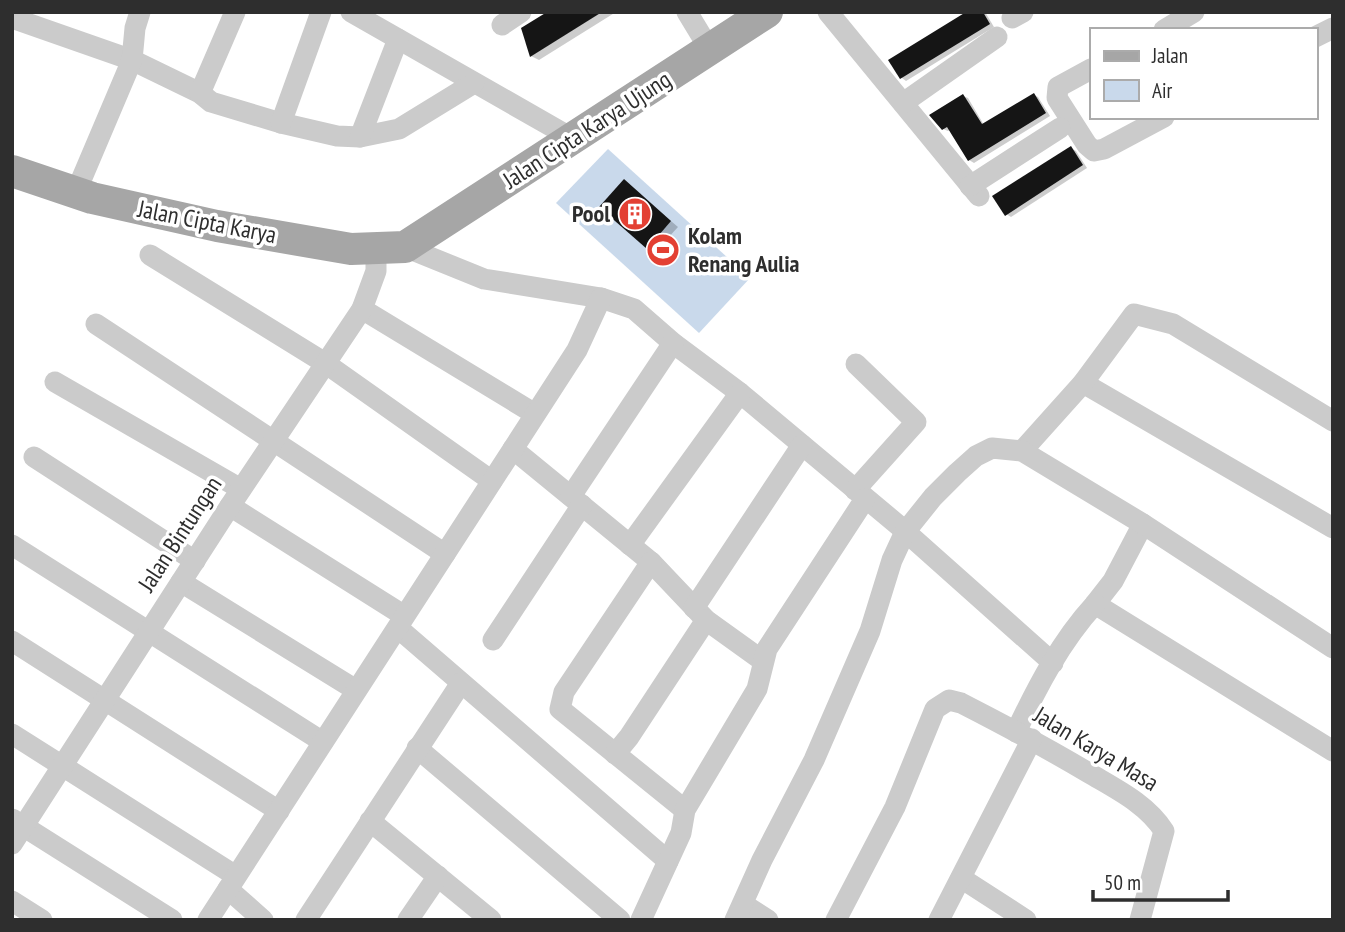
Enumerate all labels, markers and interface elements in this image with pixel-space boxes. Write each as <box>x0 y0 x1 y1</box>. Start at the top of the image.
legend <box>1090 28 1317 119</box>
text: Jalan <box>1151 42 1188 69</box>
street label: Jalan Cipta Karya Ujung <box>496 64 677 196</box>
text: Air <box>1152 77 1172 104</box>
street label: Jalan Cipta Karya <box>134 193 279 250</box>
building icon: Pool <box>616 195 654 233</box>
place label: Pool <box>572 198 610 229</box>
place label: Kolam Renang Aulia <box>688 220 800 279</box>
sports icon: Kolam Renang Aulia <box>644 231 682 269</box>
street label: Jalan Bintungan <box>130 470 228 598</box>
street label: Jalan Karya Masa <box>1027 699 1164 798</box>
scale bar <box>1093 858 1228 902</box>
text: 50 m <box>1104 869 1141 896</box>

